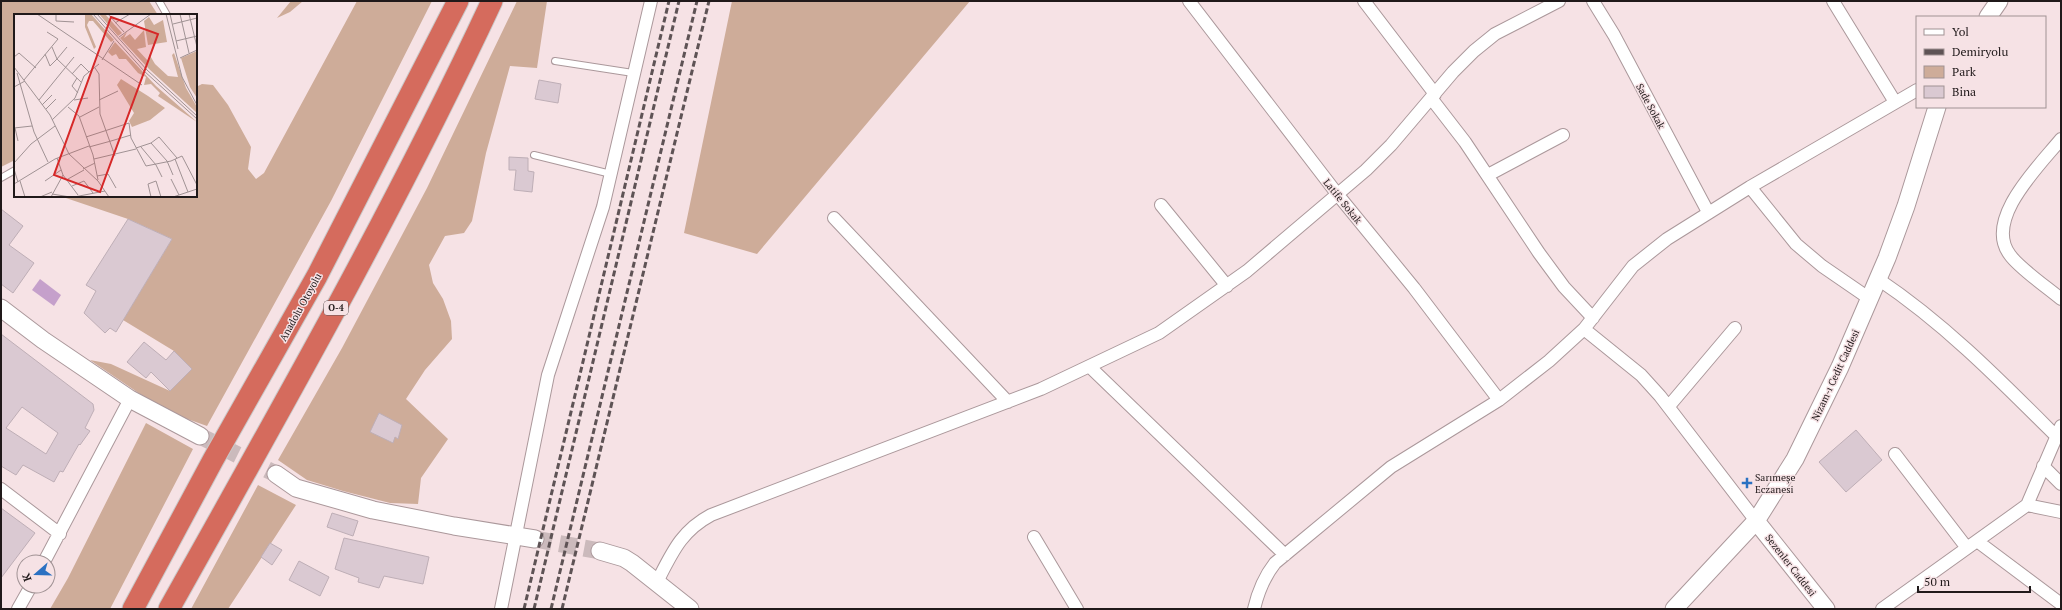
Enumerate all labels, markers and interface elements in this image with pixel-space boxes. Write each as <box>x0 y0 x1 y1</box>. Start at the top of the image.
inset map <box>14 14 197 197</box>
legend <box>1916 16 2046 108</box>
text: Yol <box>1952 24 1969 39</box>
text: Demiryolu <box>1952 44 2008 59</box>
text: Park <box>1952 64 1977 79</box>
street label: Sade Sokak <box>1633 81 1668 132</box>
text: Bina <box>1952 84 1976 99</box>
street label: Latife Sokak <box>1320 176 1365 227</box>
street label: Anadolu Otoyolu <box>276 271 325 343</box>
road number: O-4 <box>324 301 348 315</box>
street label: Nizam-ı Cedit Caddesi <box>1809 327 1862 423</box>
place label: Sarımeşe Eczanesi <box>1755 471 1795 496</box>
marker: Sarımeşe Eczanesi <box>1742 478 1752 488</box>
street label: Sezenler Caddesi <box>1762 532 1819 599</box>
north arrow <box>16 554 56 594</box>
scale bar <box>1918 568 2030 594</box>
text: K <box>19 571 35 583</box>
text: 50 m <box>1924 574 1951 589</box>

